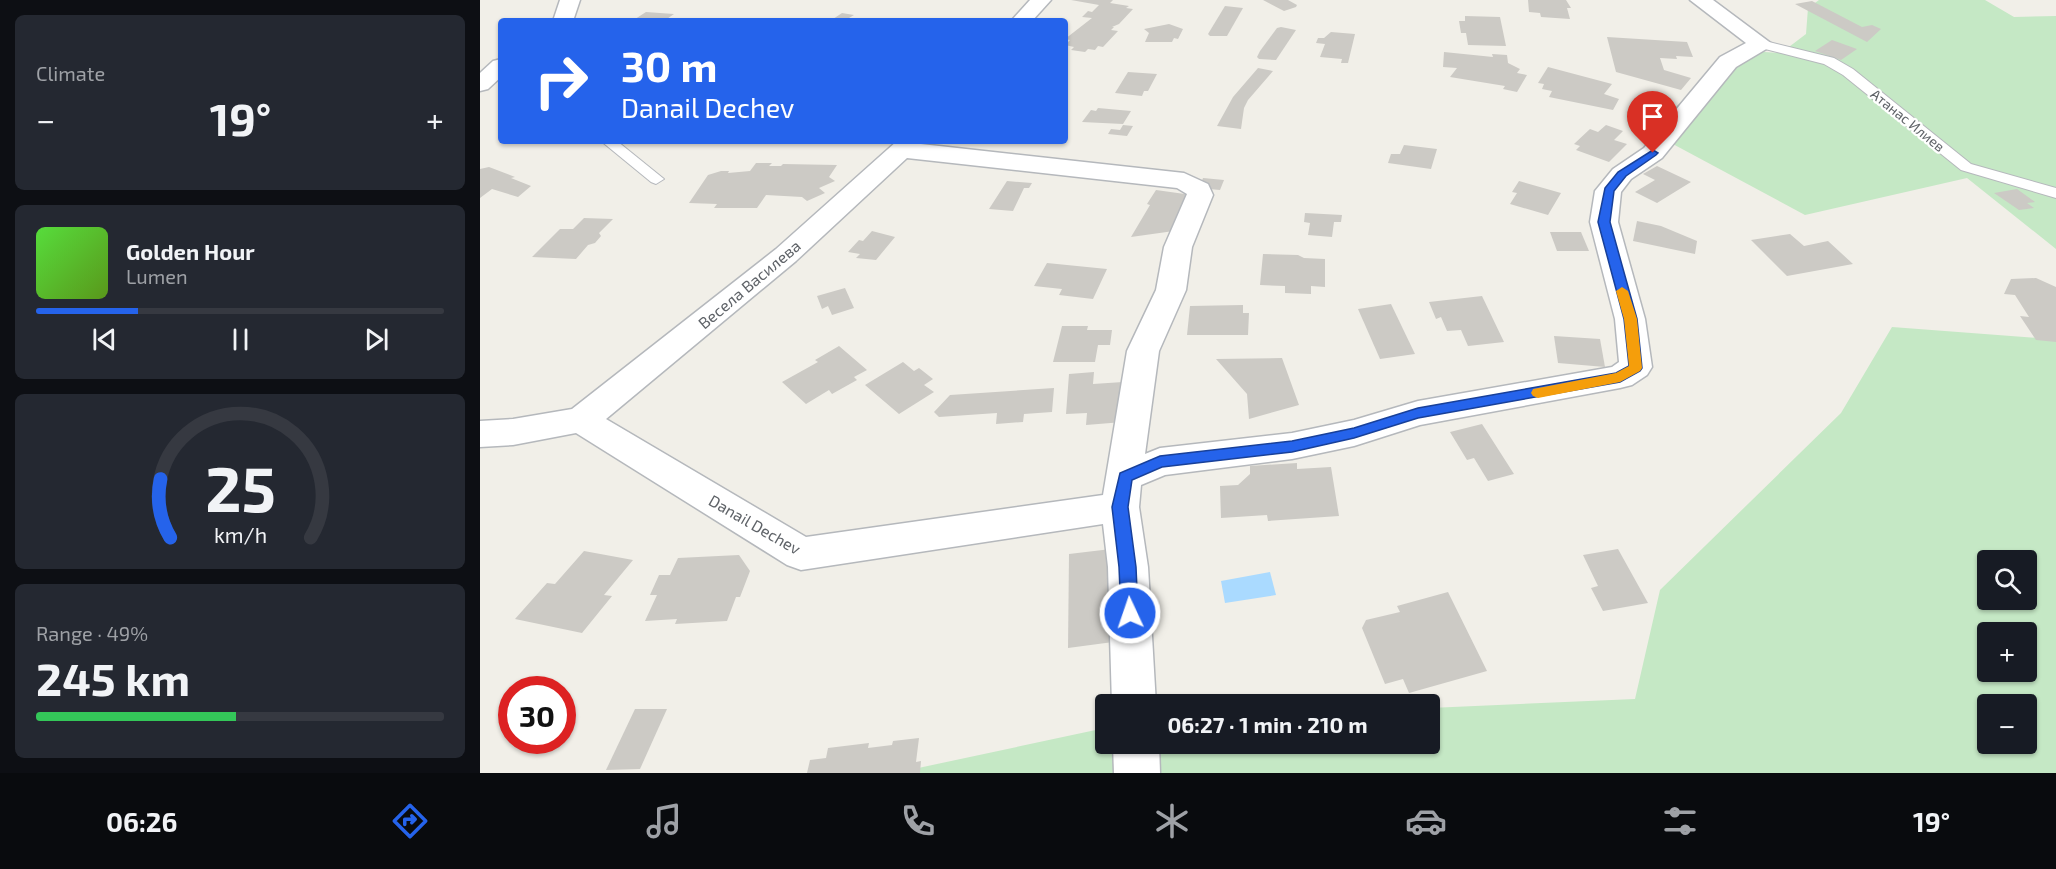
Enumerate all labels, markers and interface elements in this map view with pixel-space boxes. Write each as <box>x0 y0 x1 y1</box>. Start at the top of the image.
text: 30 m <box>621 40 717 90</box>
icon: right <box>522 42 600 120</box>
text: Climate <box>36 61 105 85</box>
street label: Атанас Илиев <box>1868 85 1948 155</box>
text: 19° <box>210 91 271 145</box>
text: Danail Dechev <box>621 91 794 123</box>
pin <box>1627 91 1678 153</box>
text: − <box>36 99 55 139</box>
text: + <box>426 99 444 139</box>
icon: arrive <box>1636 100 1669 133</box>
street label: Весела Василева <box>694 236 804 332</box>
text: Golden Hour <box>126 238 255 264</box>
text: Lumen <box>126 264 188 288</box>
icon: previous <box>88 323 121 356</box>
icon: pause <box>224 323 257 356</box>
icon: next <box>360 323 393 356</box>
text: 25 <box>205 450 275 525</box>
street label: Danail Dechev <box>706 490 805 558</box>
text: km/h <box>213 523 267 548</box>
map controls <box>1977 550 2037 754</box>
button: search <box>1977 550 2037 610</box>
position arrow <box>1098 581 1162 645</box>
text: Range · 49% <box>36 621 148 645</box>
button: + <box>1977 622 2037 682</box>
text: 245 km <box>36 651 190 705</box>
speed limit sign: 30 <box>498 676 576 754</box>
button: − <box>1977 694 2037 754</box>
text: 06:27 · 1 min · 210 m <box>1167 711 1368 737</box>
icon: directions <box>389 800 431 842</box>
icon: music <box>643 800 685 842</box>
icon: phone <box>897 800 939 842</box>
icon: climate <box>1151 800 1193 842</box>
icon: car <box>1405 800 1447 842</box>
icon: filters <box>1659 800 1701 842</box>
text: 06:26 <box>106 805 178 837</box>
text: 19° <box>1913 805 1950 837</box>

